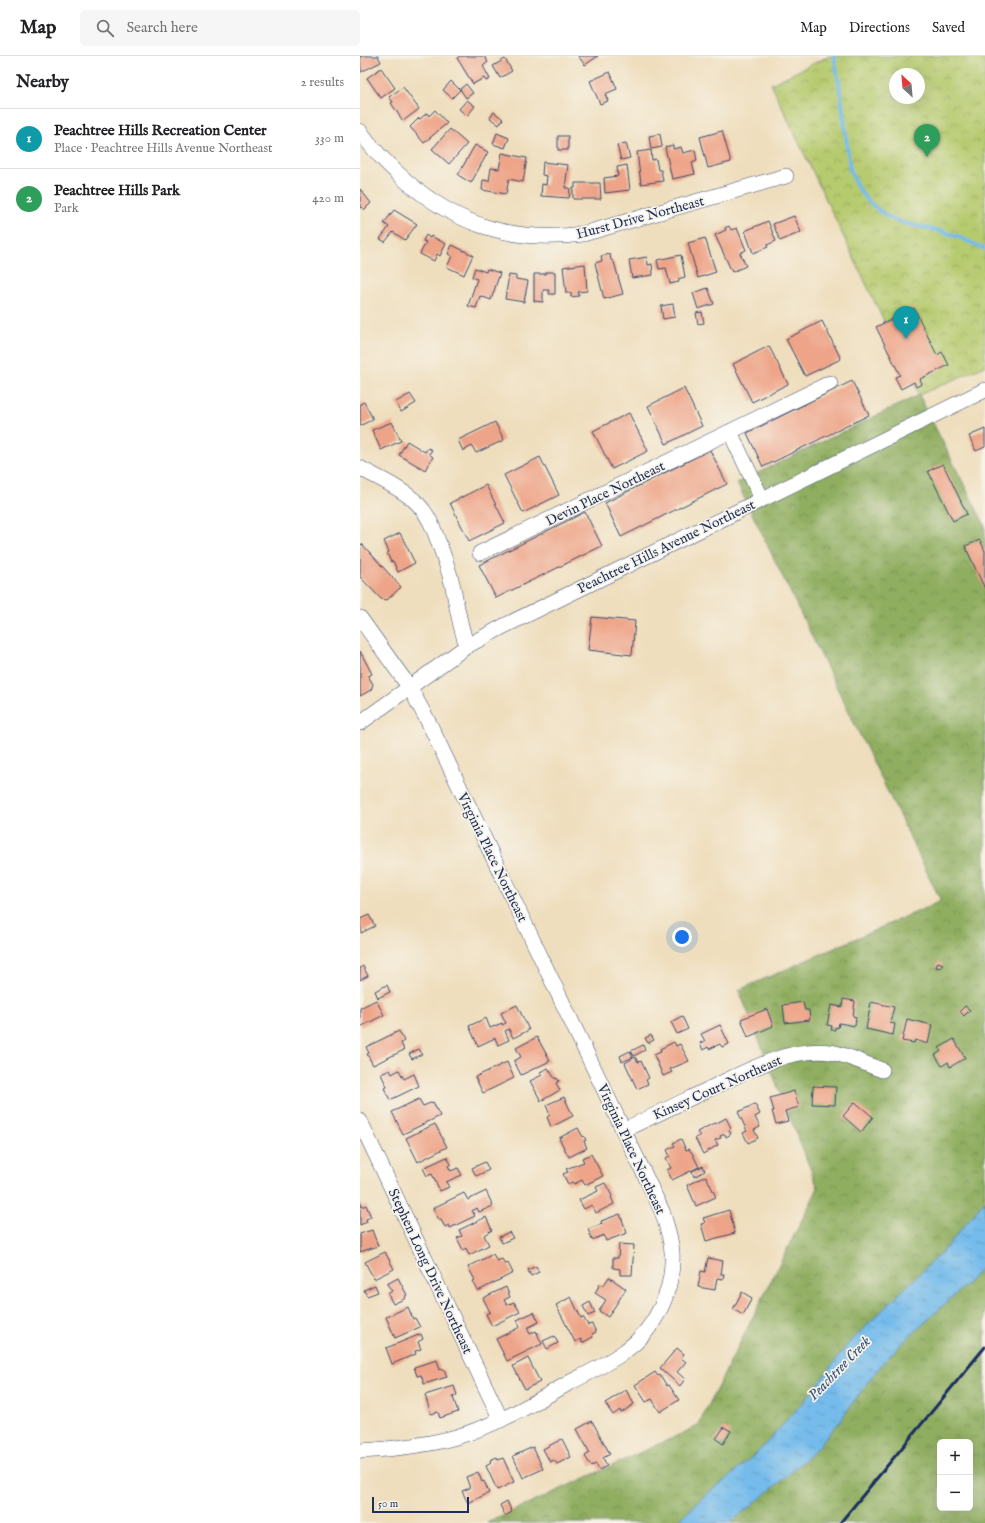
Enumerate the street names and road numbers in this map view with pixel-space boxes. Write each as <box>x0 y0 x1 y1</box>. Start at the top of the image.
street label: Hurst Drive Northeast <box>574 192 706 244</box>
street label: Devin Place Northeast <box>543 457 668 531</box>
street label: Peachtree Hills Avenue Northeast <box>575 496 758 598</box>
street label: Virginia Place Northeast <box>452 789 531 925</box>
street label: Kinsey Court Northeast <box>650 1051 785 1124</box>
street label: Virginia Place Northeast <box>593 1080 669 1218</box>
street label: Stephen Long Drive Northeast <box>384 1186 476 1357</box>

